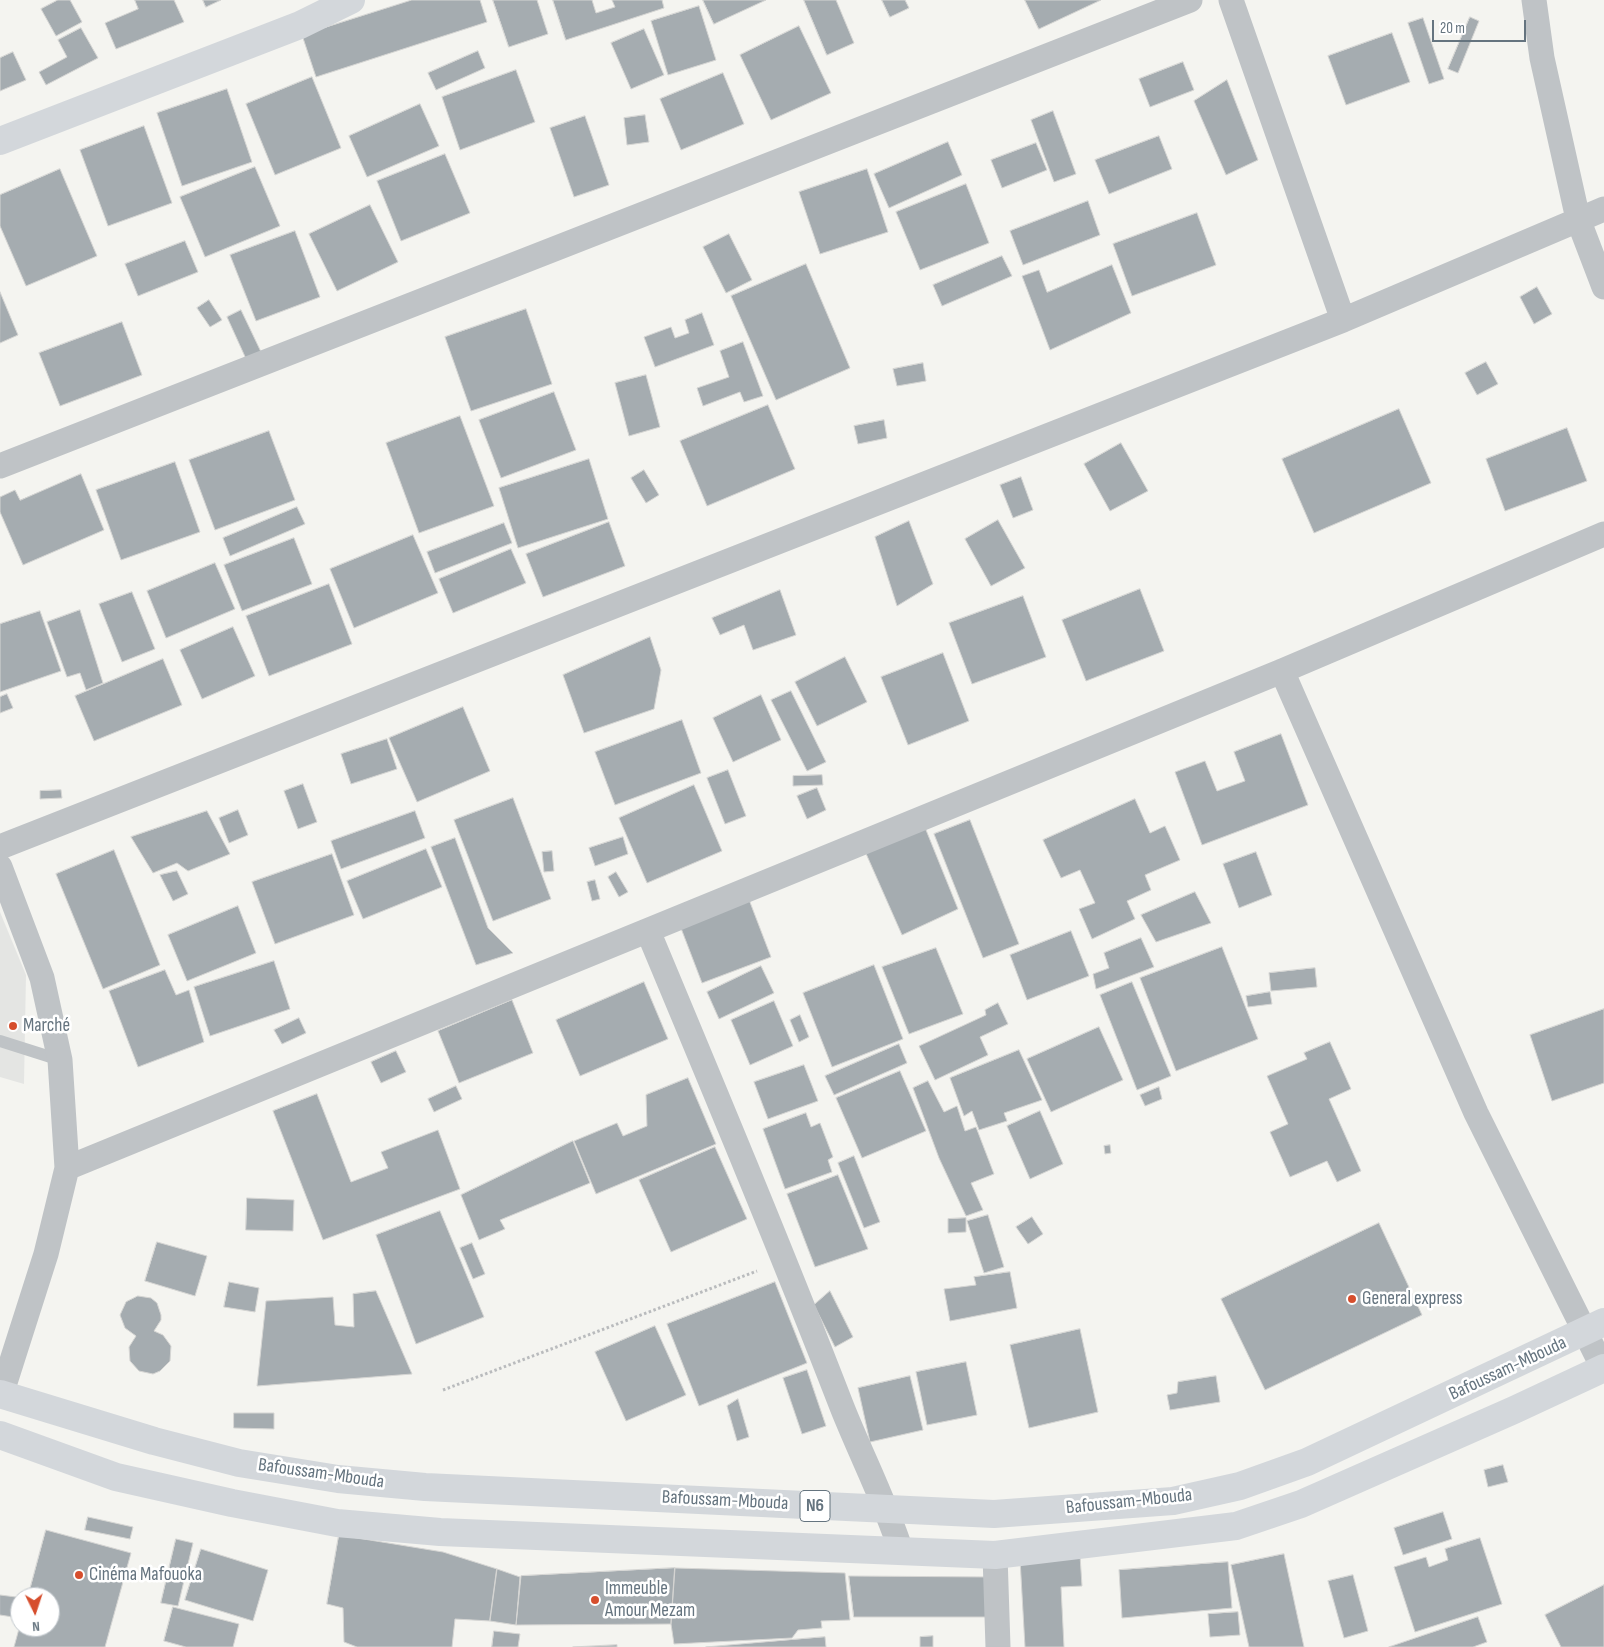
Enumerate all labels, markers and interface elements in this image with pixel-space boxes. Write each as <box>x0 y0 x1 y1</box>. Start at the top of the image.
scale bar <box>1434 10 1528 42</box>
text: 20 m <box>1440 19 1465 38</box>
place label: Marché <box>23 1015 70 1037</box>
marker: Marché <box>7 1020 19 1032</box>
place label: General express <box>1362 1288 1463 1310</box>
marker: General express <box>1346 1293 1358 1305</box>
street label: Bafoussam-Mbouda <box>1446 1332 1570 1406</box>
street label: Bafoussam-Mbouda <box>257 1454 385 1494</box>
street label: Bafoussam-Mbouda <box>1065 1484 1193 1520</box>
street label: Bafoussam-Mbouda <box>661 1486 789 1516</box>
road number: N6 <box>800 1490 830 1522</box>
place label: Cinéma Mafouoka <box>89 1564 202 1586</box>
marker: Cinéma Mafouoka <box>73 1569 85 1581</box>
place label: Immeuble Amour Mezam <box>605 1578 695 1622</box>
north arrow <box>10 1587 60 1637</box>
marker: Immeuble Amour Mezam <box>589 1594 601 1606</box>
text: N <box>32 1618 40 1635</box>

